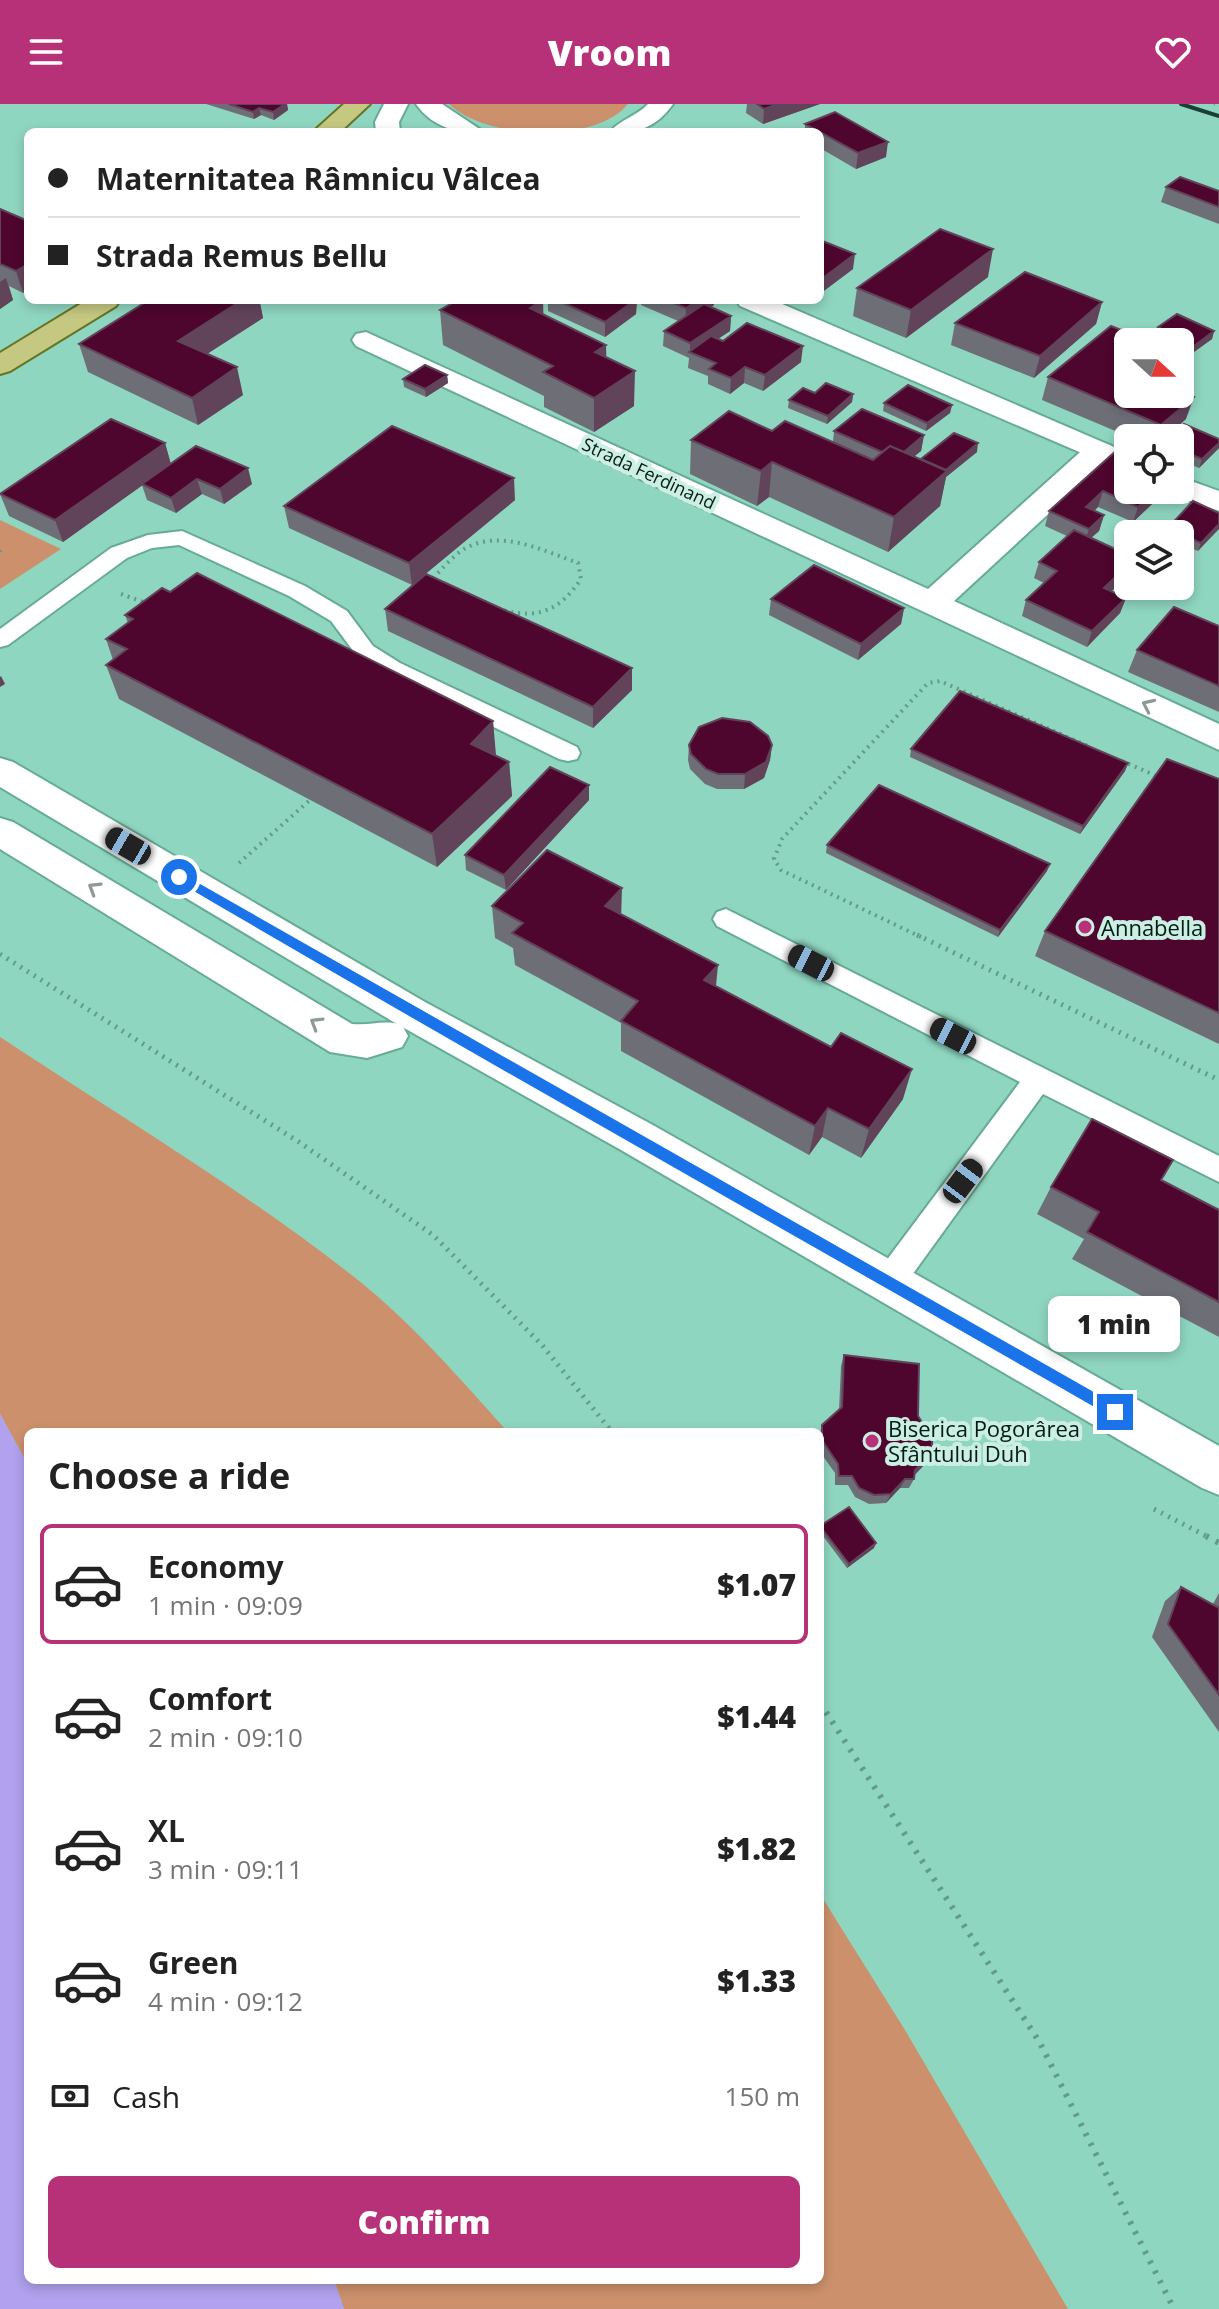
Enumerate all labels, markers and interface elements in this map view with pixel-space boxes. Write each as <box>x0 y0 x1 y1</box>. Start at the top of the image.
text: Vroom <box>548 28 671 77</box>
icon: menu <box>24 30 68 74</box>
icon: heart <box>1151 30 1195 74</box>
text: Maternitatea Râmnicu Vâlcea <box>96 158 541 199</box>
text: Strada Remus Bellu <box>96 235 388 276</box>
north arrow <box>1114 328 1194 408</box>
map controls <box>1114 328 1194 600</box>
button: locate <box>1114 424 1194 504</box>
street label: Strada Ferdinand <box>578 432 720 514</box>
button: layers <box>1114 520 1194 600</box>
one-way arrow <box>1142 699 1157 715</box>
car <box>101 824 155 868</box>
route start <box>161 859 197 895</box>
one-way arrow <box>88 882 103 897</box>
place label: Annabella <box>1101 912 1203 942</box>
marker: Annabella <box>1076 918 1094 936</box>
car <box>784 941 838 985</box>
car <box>926 1014 980 1058</box>
one-way arrow <box>310 1017 325 1033</box>
car <box>939 1155 987 1207</box>
callout: 1 min <box>1049 1296 1181 1352</box>
text: 1 min <box>1077 1306 1151 1342</box>
route end <box>1097 1394 1133 1430</box>
place label: Biserica Pogorârea Sfântului Duh <box>888 1413 1080 1468</box>
marker: Biserica Pogorârea Sfântului Duh <box>863 1432 881 1450</box>
text: Choose a ride <box>48 1451 290 1500</box>
text: Economy <box>148 1546 284 1587</box>
icon: car <box>52 1548 124 1620</box>
text: $1.07 <box>717 1564 796 1605</box>
text: 1 min · 09:09 <box>148 1587 303 1623</box>
text: Comfort <box>148 1678 272 1719</box>
icon: car <box>52 1680 124 1752</box>
text: $1.44 <box>717 1696 796 1737</box>
text: 2 min · 09:10 <box>148 1719 303 1755</box>
text: XL <box>148 1810 185 1851</box>
icon: car <box>52 1812 124 1884</box>
text: $1.82 <box>717 1828 796 1869</box>
text: 3 min · 09:11 <box>148 1851 303 1887</box>
text: Green <box>148 1942 239 1983</box>
icon: car <box>52 1944 124 2016</box>
text: $1.33 <box>717 1960 796 2001</box>
text: 4 min · 09:12 <box>148 1983 303 2019</box>
icon: cash <box>48 2074 92 2118</box>
text: Cash <box>112 2076 180 2117</box>
text: 150 m <box>725 2078 800 2114</box>
button: Confirm <box>48 2176 800 2268</box>

